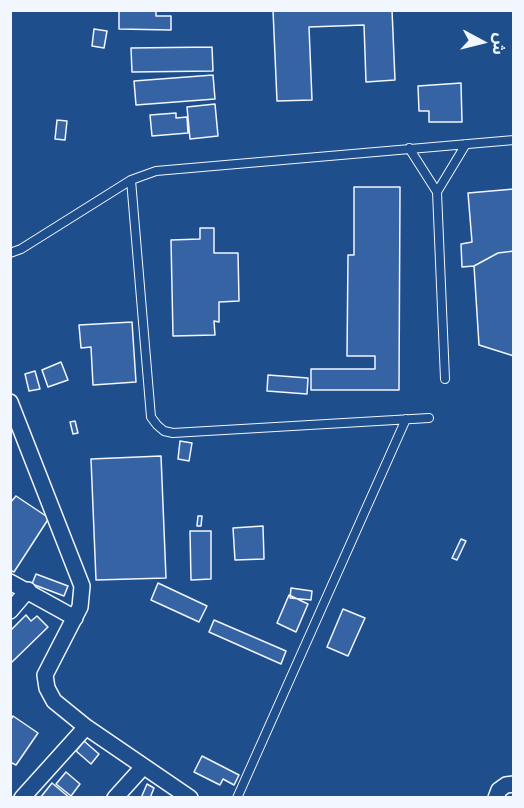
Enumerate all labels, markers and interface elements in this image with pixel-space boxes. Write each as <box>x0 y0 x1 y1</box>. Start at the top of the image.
north arrow <box>452 12 512 72</box>
text: ش <box>489 32 511 56</box>

